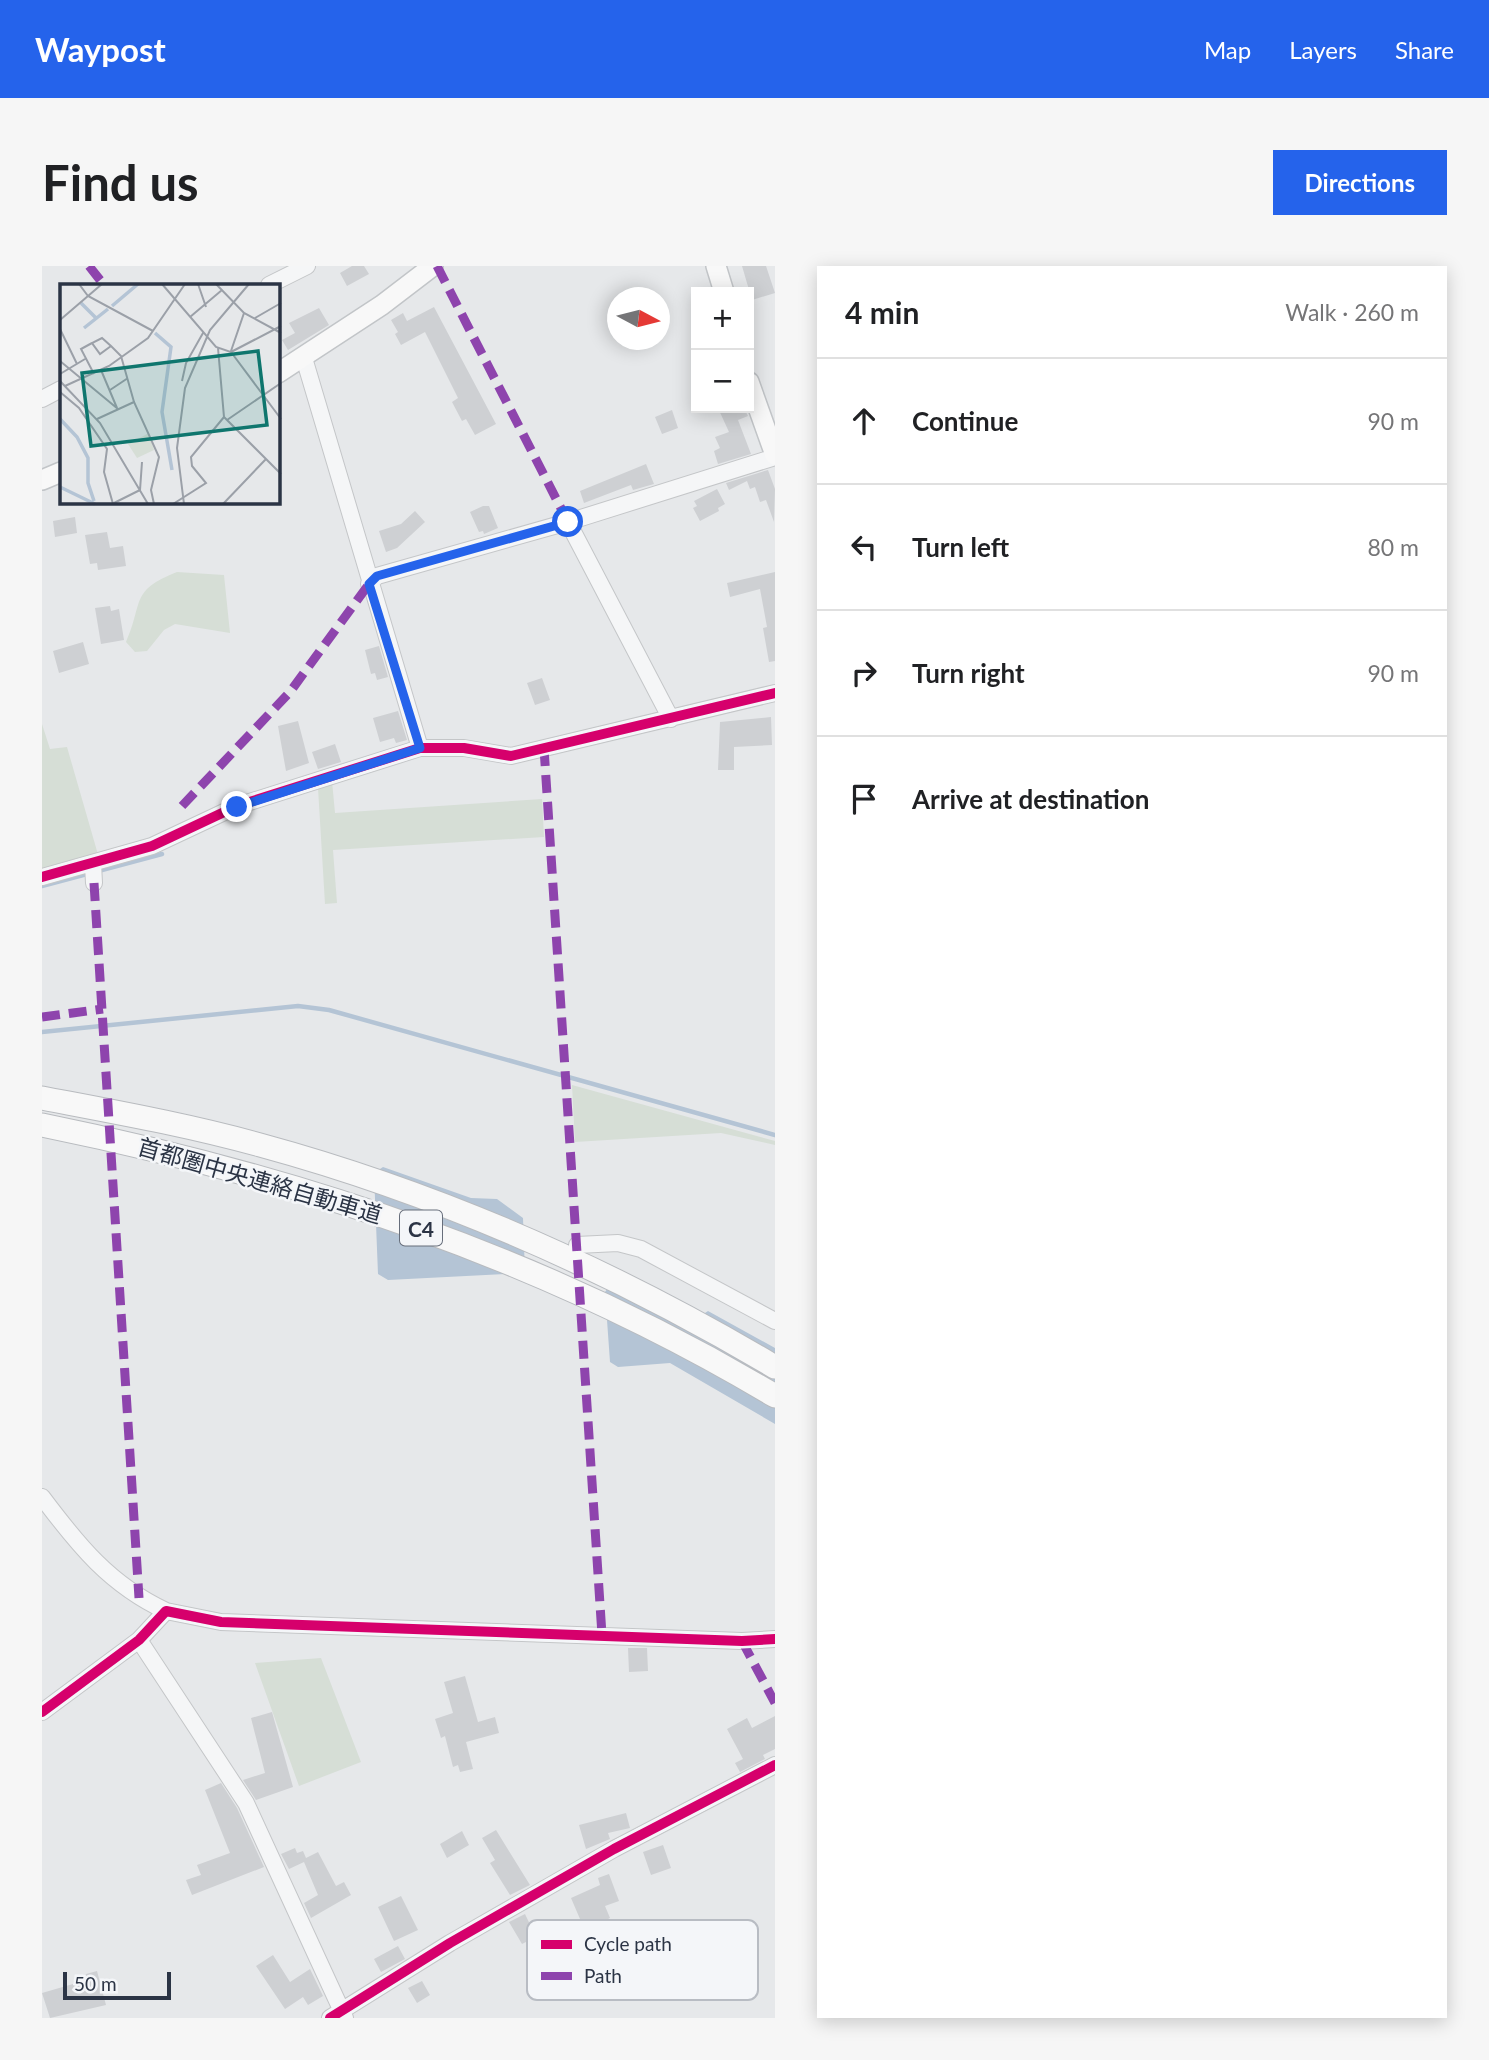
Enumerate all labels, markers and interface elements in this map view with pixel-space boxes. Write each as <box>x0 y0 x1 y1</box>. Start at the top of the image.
text: Waypost <box>35 29 166 69</box>
text: Map <box>1204 35 1251 64</box>
text: Layers <box>1289 35 1357 64</box>
text: Share <box>1395 35 1454 64</box>
button: Directions <box>1273 150 1447 215</box>
text: Find us <box>42 153 199 211</box>
inset map <box>60 284 280 504</box>
north arrow <box>607 287 670 350</box>
map controls <box>691 287 754 413</box>
button: + <box>691 287 754 350</box>
text: 4 min <box>845 294 919 330</box>
text: Walk · 260 m <box>1285 298 1419 326</box>
button: − <box>691 350 754 413</box>
icon: ahead <box>845 402 883 440</box>
text: Continue <box>912 405 1018 437</box>
text: 90 m <box>1368 407 1419 435</box>
route start <box>552 506 583 537</box>
icon: left <box>845 528 883 566</box>
text: Turn left <box>912 531 1009 563</box>
text: 80 m <box>1368 533 1419 561</box>
icon: right <box>845 654 883 692</box>
text: Turn right <box>912 657 1025 689</box>
text: 90 m <box>1368 659 1419 687</box>
icon: arrive <box>845 780 883 818</box>
text: Arrive at destination <box>912 783 1149 815</box>
route end <box>221 791 252 822</box>
street label: 首都圏中央連絡自動車道 <box>135 1132 385 1228</box>
road number: C4 <box>400 1210 442 1245</box>
legend <box>527 1920 758 2000</box>
text: Cycle path <box>584 1932 672 1955</box>
text: Path <box>584 1964 622 1987</box>
scale bar <box>63 1969 172 2001</box>
text: 50 m <box>74 1972 117 1995</box>

